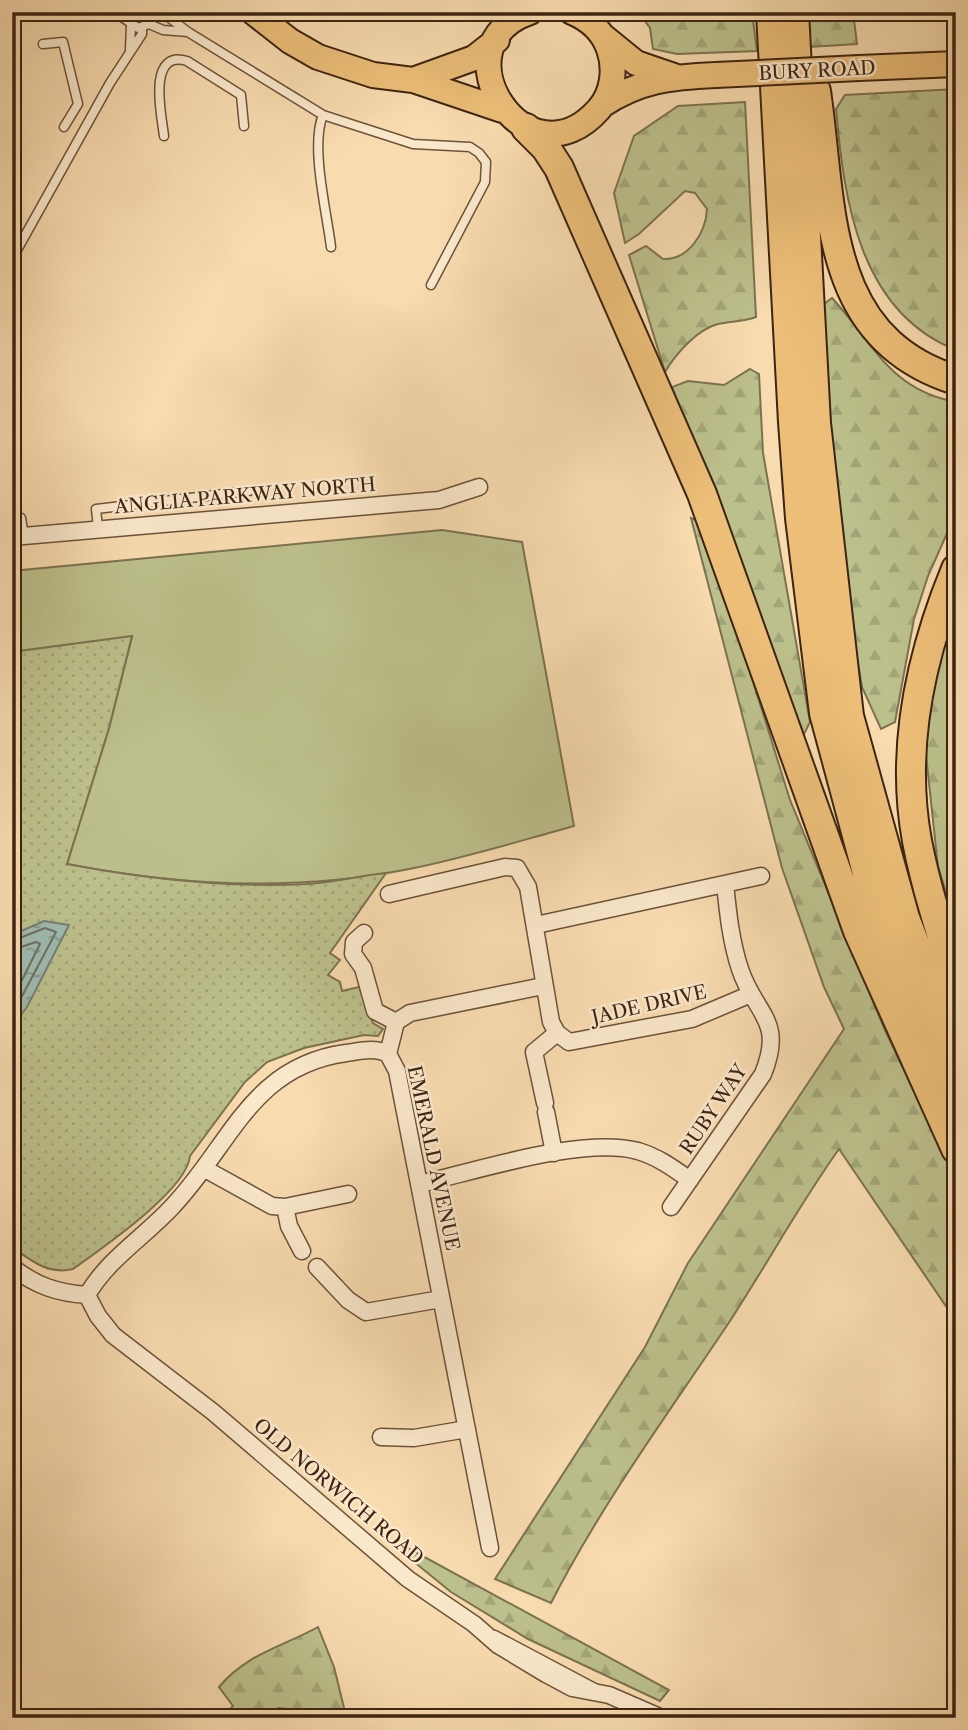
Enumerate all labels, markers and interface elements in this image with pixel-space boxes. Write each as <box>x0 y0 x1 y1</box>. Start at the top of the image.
street label: BURY ROAD <box>758 56 876 85</box>
street label: ANGLIA PARKWAY NORTH <box>112 473 377 518</box>
street label: JADE DRIVE <box>586 980 709 1030</box>
street label: RUBY WAY <box>675 1059 752 1159</box>
street label: EMERALD AVENUE <box>403 1064 464 1253</box>
street label: OLD NORWICH ROAD <box>249 1414 428 1569</box>

